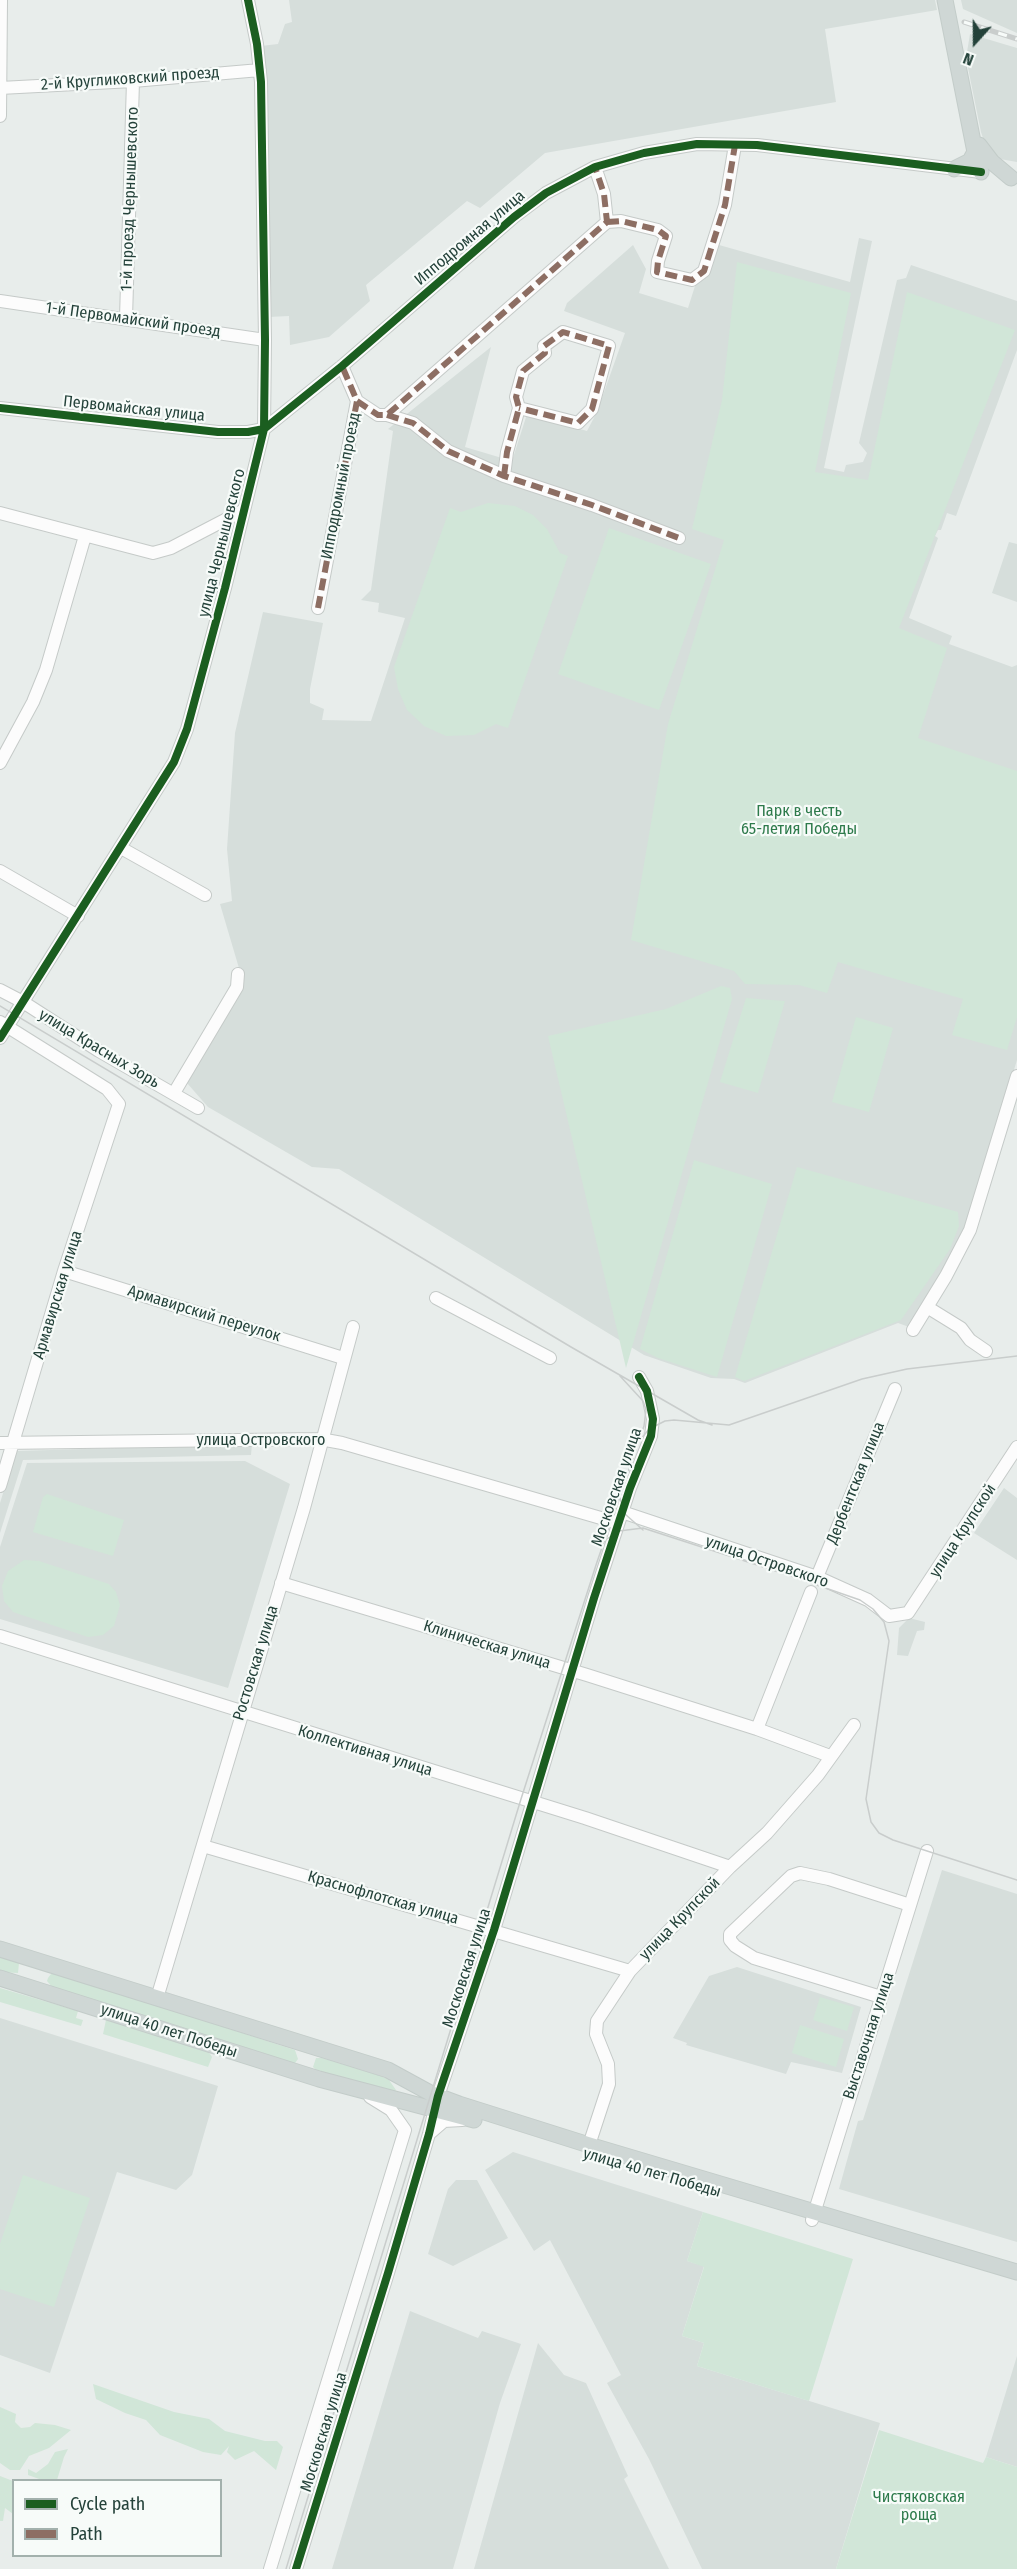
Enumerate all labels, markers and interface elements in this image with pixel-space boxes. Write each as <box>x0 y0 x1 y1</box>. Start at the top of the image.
north arrow <box>945 12 1005 72</box>
text: N <box>960 49 976 70</box>
street label: 2-й Кругликовский проезд <box>40 63 220 95</box>
street label: 1-й проезд Чернышевского <box>117 106 143 292</box>
street label: Ипподромная улица <box>411 186 529 290</box>
street label: 1-й Первомайский проезд <box>44 298 222 342</box>
street label: Первомайская улица <box>62 392 206 426</box>
street label: Ипподромный проезд <box>317 411 365 561</box>
street label: улица Чернышевского <box>194 467 250 619</box>
park label: Парк в честь 65-летия Победы <box>741 802 857 840</box>
street label: улица Красных Зорь <box>35 1005 163 1093</box>
street label: Армавирская улица <box>29 1228 87 1362</box>
street label: Армавирский переулок <box>125 1282 283 1346</box>
street label: Дербентская улица <box>823 1419 889 1547</box>
street label: Московская улица <box>588 1425 646 1549</box>
street label: улица Островского <box>197 1431 325 1451</box>
street label: улица Крупской <box>926 1481 1000 1581</box>
street label: улица Островского <box>703 1532 831 1592</box>
street label: Ростовская улица <box>229 1603 283 1723</box>
street label: Клиническая улица <box>421 1617 553 1673</box>
street label: Коллективная улица <box>295 1721 435 1781</box>
street label: Краснофлотская улица <box>305 1867 461 1929</box>
street label: улица Крупской <box>636 1874 724 1964</box>
street label: Московская улица <box>439 1906 495 2030</box>
street label: Выставочная улица <box>839 1970 899 2102</box>
street label: улица 40 лет Победы <box>98 2000 240 2062</box>
street label: улица 40 лет Победы <box>581 2144 723 2202</box>
street label: Московская улица <box>297 2370 351 2494</box>
legend <box>12 2479 222 2557</box>
park label: Чистяковская роща <box>873 2488 965 2526</box>
text: Cycle path <box>70 2493 145 2515</box>
text: Path <box>70 2523 103 2545</box>

